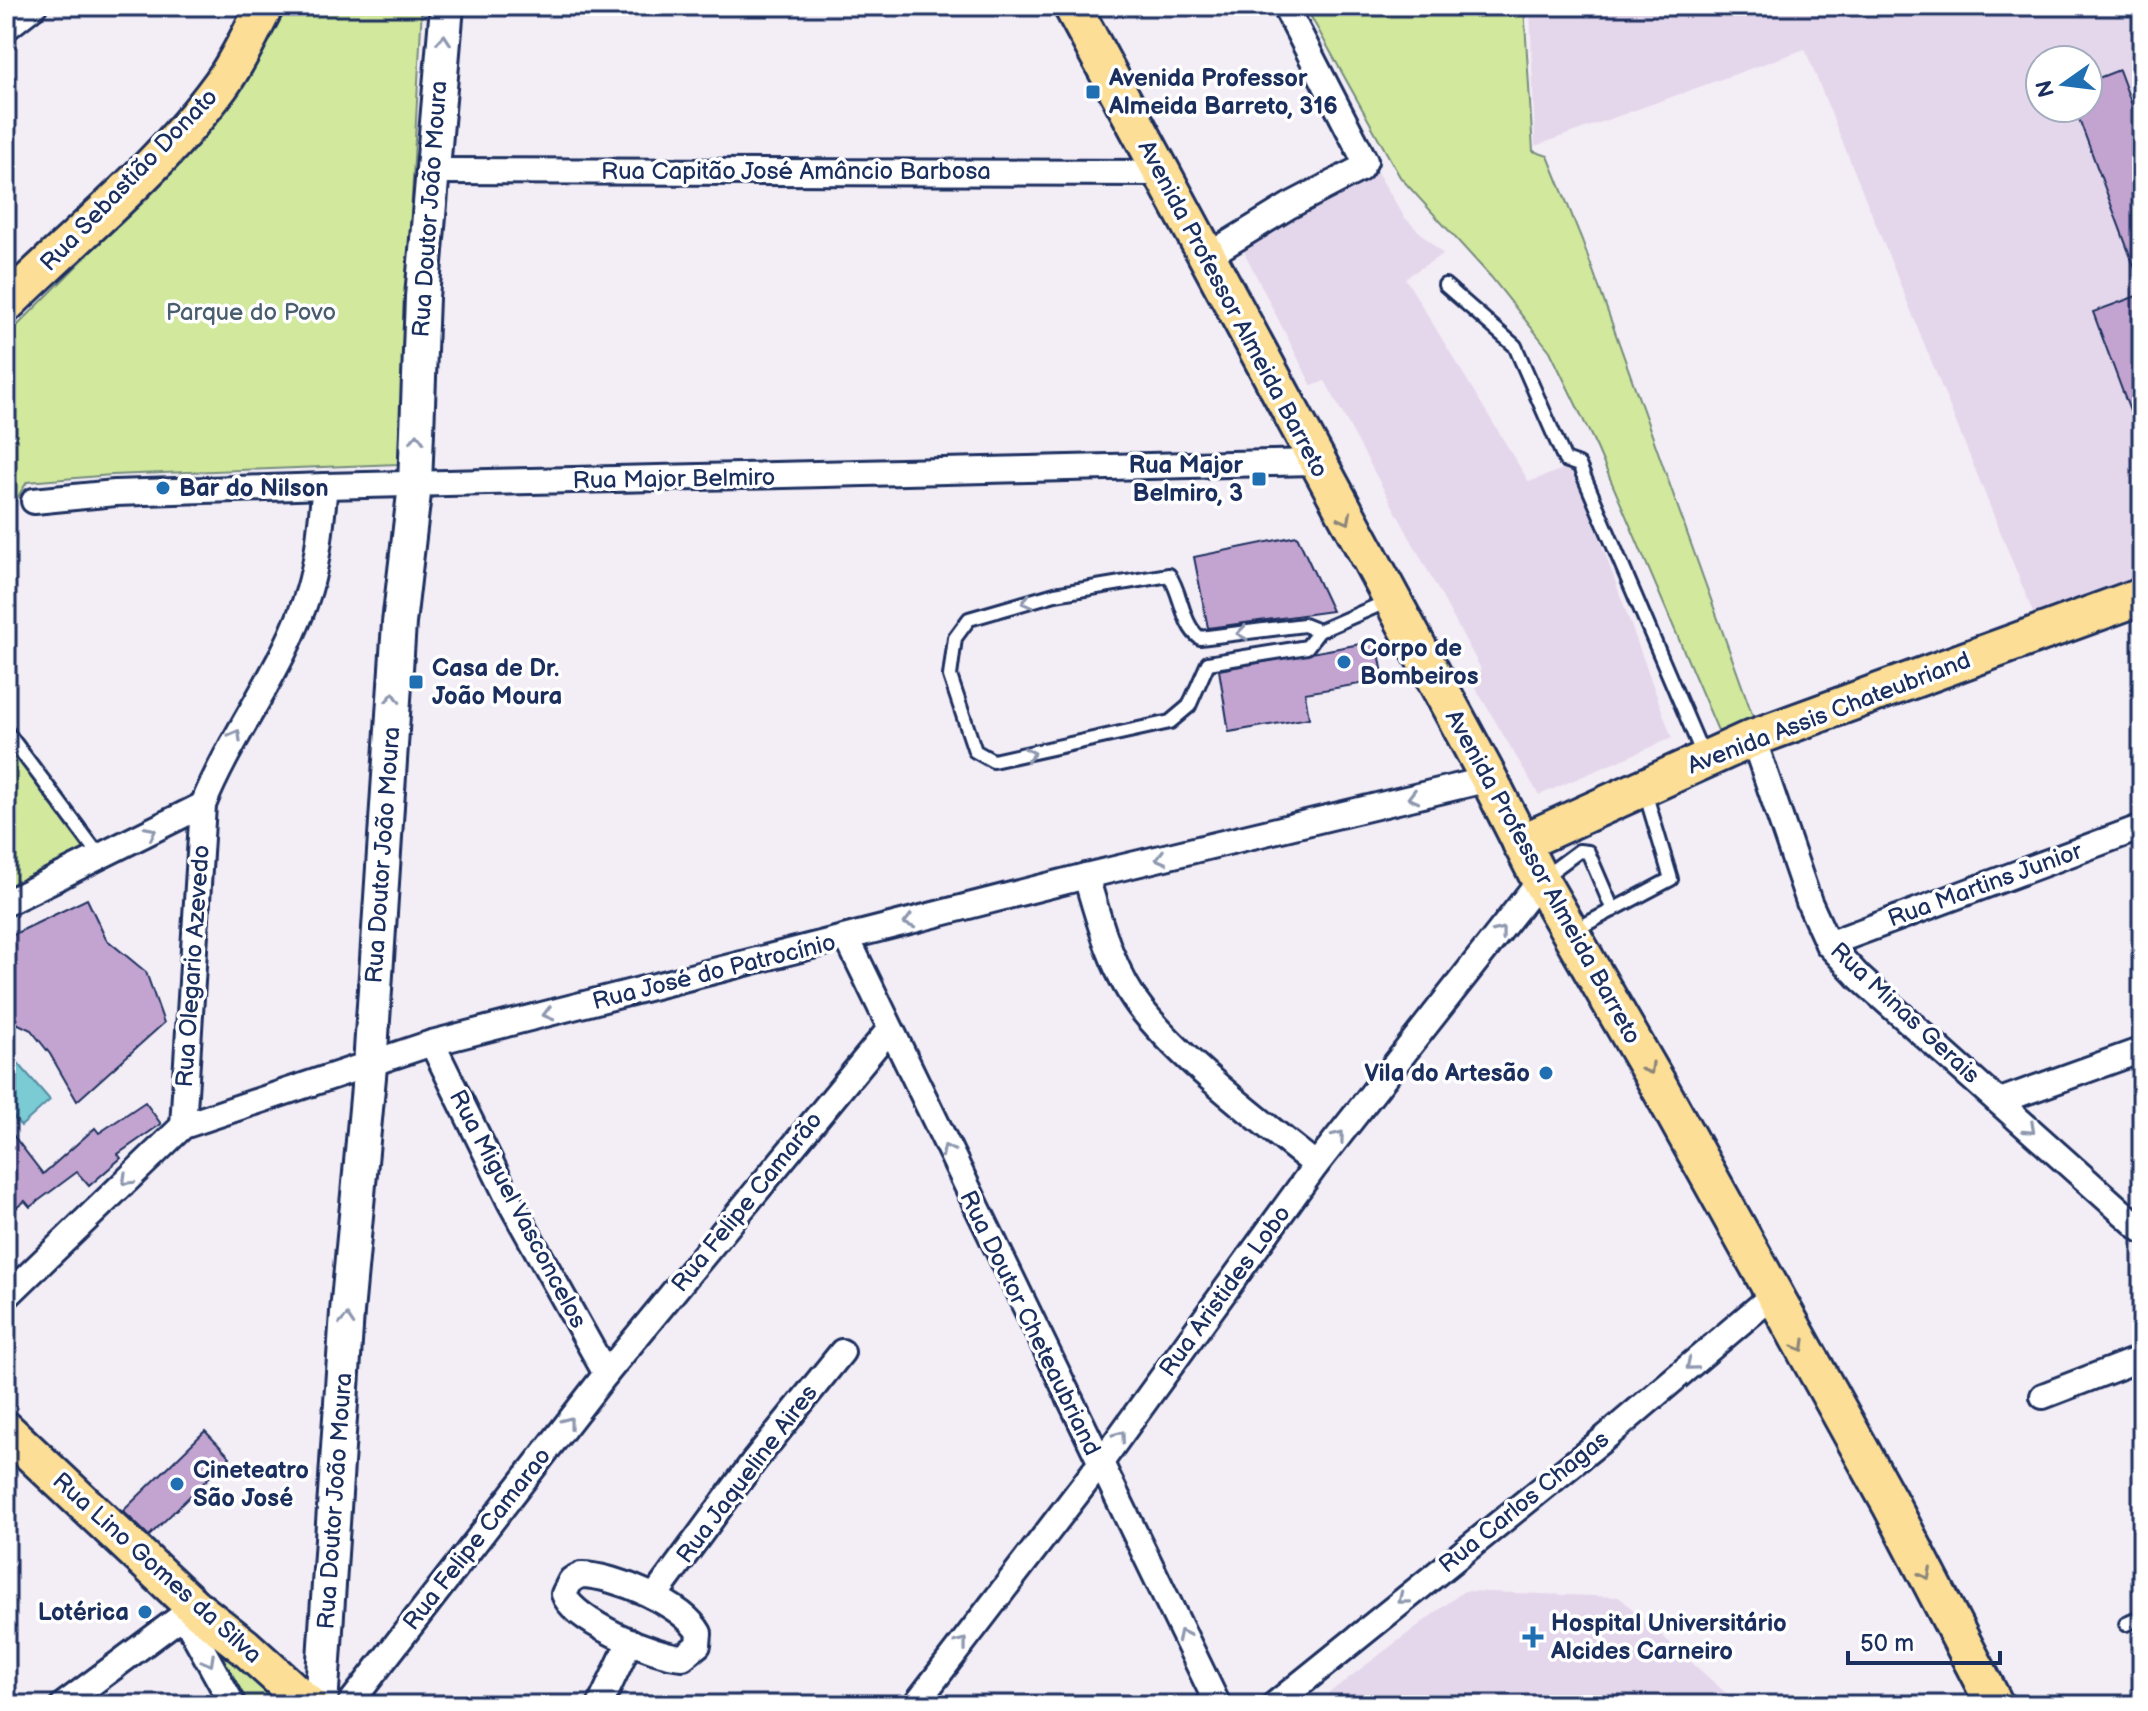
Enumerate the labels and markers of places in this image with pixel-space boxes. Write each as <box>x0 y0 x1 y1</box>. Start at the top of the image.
place label: Avenida Professor Almeida Barreto, 316 <box>1108 64 1338 121</box>
marker: Avenida Professor Almeida Barreto, 316 <box>1084 83 1102 101</box>
place label: Rua Major Belmiro, 3 <box>1129 451 1243 508</box>
marker: Rua Major Belmiro, 3 <box>1250 470 1268 488</box>
place label: Bar do Nilson <box>179 474 329 503</box>
marker: Bar do Nilson <box>154 479 172 497</box>
place label: Corpo de Bombeiros <box>1360 634 1479 691</box>
marker: Corpo de Bombeiros <box>1335 653 1353 671</box>
place label: Casa de Dr. João Moura <box>432 654 562 711</box>
marker: Casa de Dr. João Moura <box>407 673 425 691</box>
place label: Vila do Artesão <box>1364 1059 1530 1088</box>
marker: Vila do Artesão <box>1537 1064 1555 1082</box>
place label: Cineteatro São José <box>193 1456 309 1513</box>
marker: Cineteatro São José <box>168 1475 186 1493</box>
place label: Lotérica <box>38 1598 129 1627</box>
marker: Lotérica <box>136 1603 154 1621</box>
place label: Hospital Universitário Alcides Carneiro <box>1550 1609 1787 1666</box>
marker: Hospital Universitário Alcides Carneiro <box>1522 1626 1544 1648</box>

